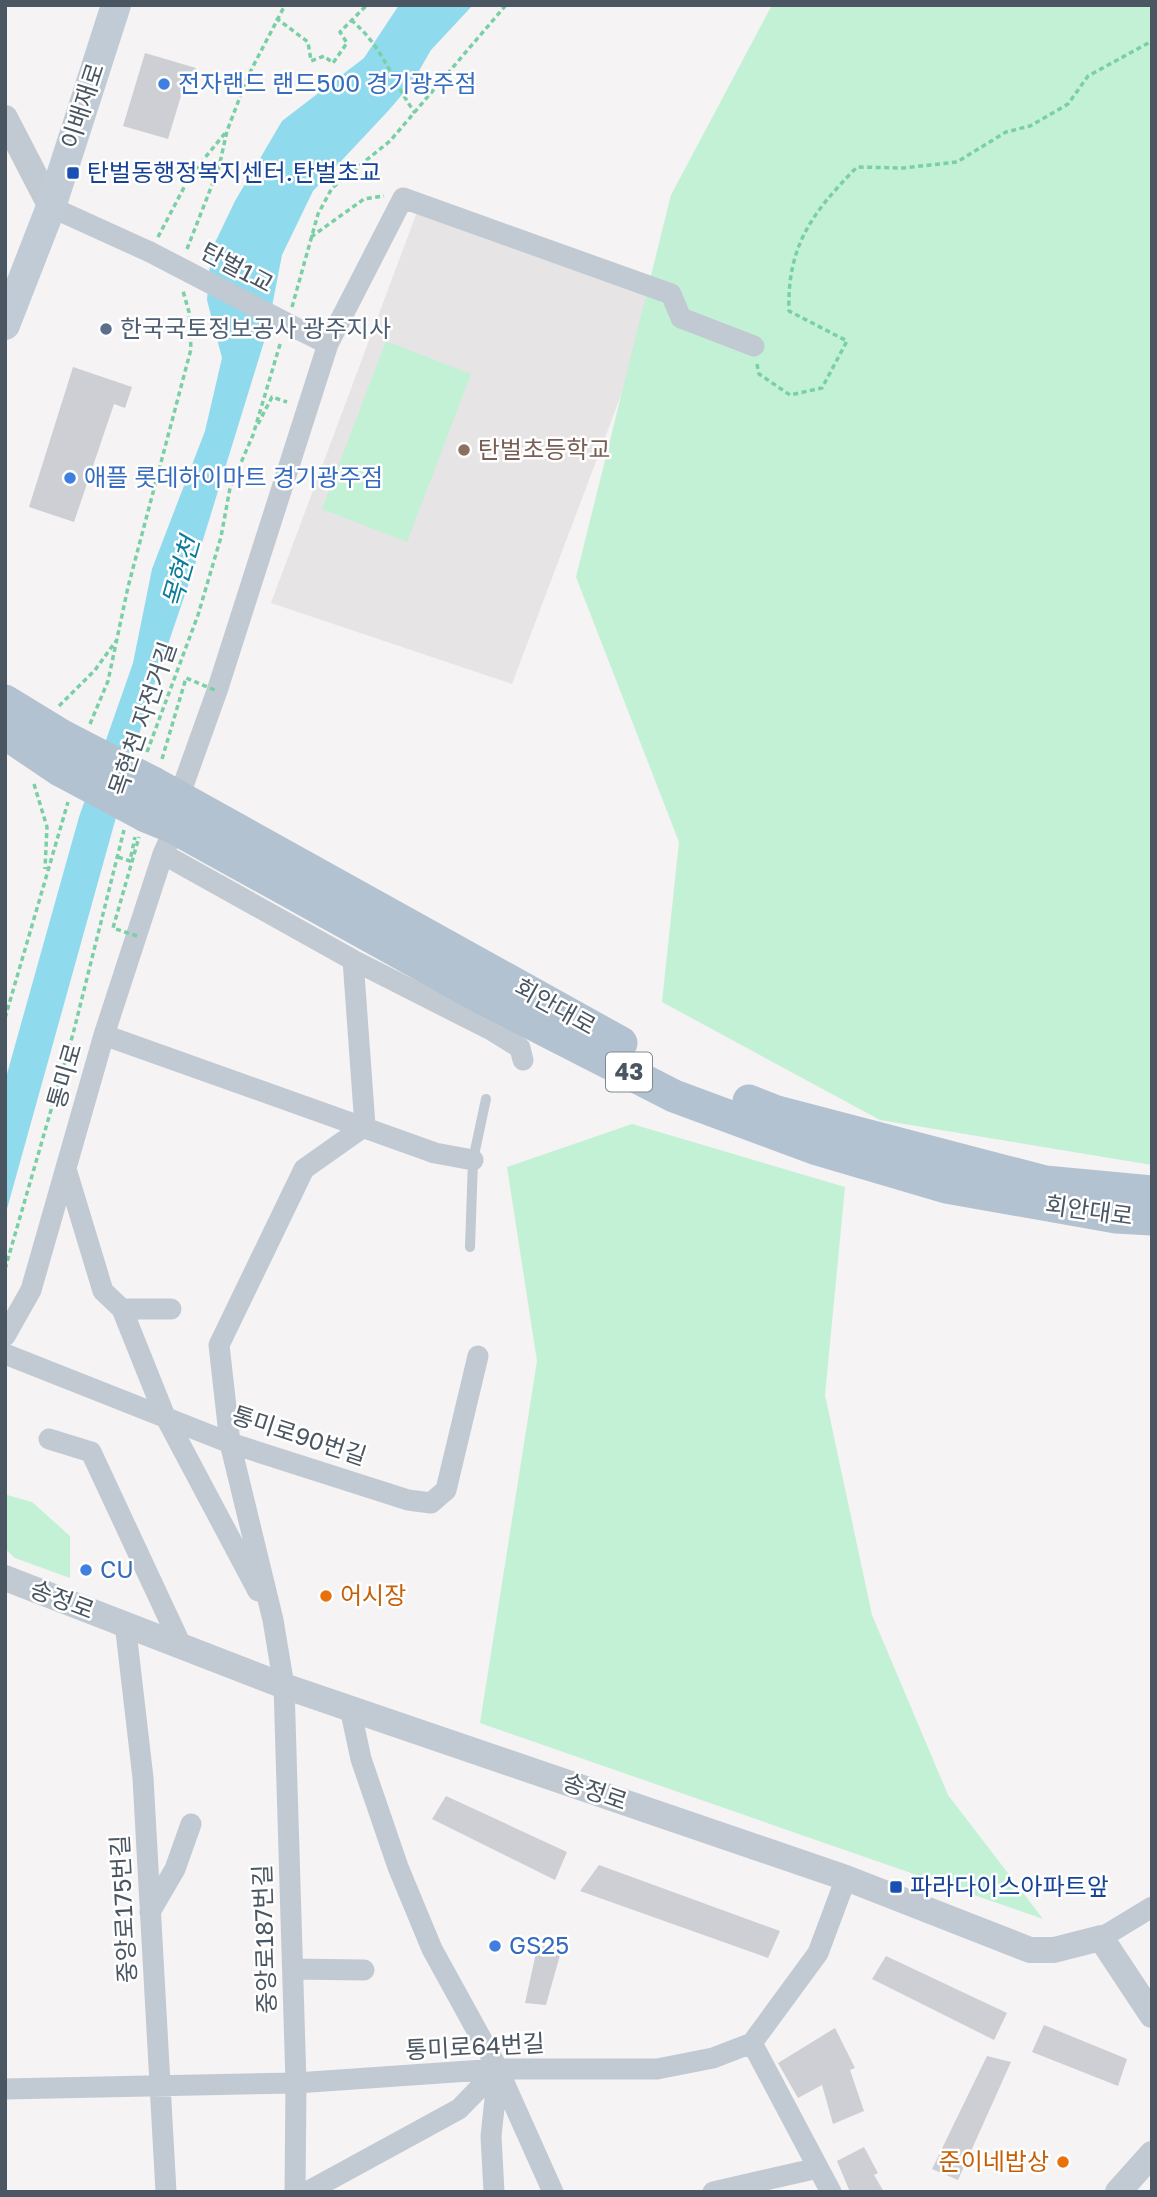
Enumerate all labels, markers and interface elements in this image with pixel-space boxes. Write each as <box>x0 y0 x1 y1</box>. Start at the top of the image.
street label: 이배재로 <box>54 59 109 152</box>
place label: 전자랜드 랜드500 경기광주점 <box>178 68 477 97</box>
marker: 전자랜드 랜드500 경기광주점 <box>156 76 172 92</box>
place label: 탄벌동행정복지센터.탄벌초교 <box>87 157 381 186</box>
marker: 탄벌동행정복지센터.탄벌초교 <box>65 165 81 181</box>
street label: 탄벌1교 <box>197 236 279 298</box>
place label: 한국국토정보공사 광주지사 <box>120 313 391 342</box>
marker: 한국국토정보공사 광주지사 <box>98 321 114 337</box>
place label: 탄벌초등학교 <box>478 434 610 463</box>
marker: 탄벌초등학교 <box>456 442 472 458</box>
place label: 애플 롯데하이마트 경기광주점 <box>84 462 383 491</box>
marker: 애플 롯데하이마트 경기광주점 <box>62 470 78 486</box>
water label: 목현천 <box>156 530 206 611</box>
street label: 목현천 자전거길 <box>102 638 181 799</box>
street label: 회안대로 <box>510 972 601 1040</box>
street label: 통미로 <box>40 1040 87 1111</box>
road number: 43 <box>606 1052 652 1092</box>
street label: 회안대로 <box>1043 1189 1135 1230</box>
street label: 통미로90번길 <box>228 1399 370 1470</box>
place label: CU <box>100 1554 134 1583</box>
marker: CU <box>78 1562 94 1578</box>
street label: 송정로 <box>26 1573 99 1624</box>
place label: 어시장 <box>340 1580 406 1609</box>
marker: 어시장 <box>318 1588 334 1604</box>
street label: 송정로 <box>559 1766 632 1815</box>
street label: 중앙로175번길 <box>104 1834 141 1984</box>
street label: 중앙로187번길 <box>246 1864 281 2014</box>
place label: 파라다이스아파트앞 <box>910 1871 1109 1900</box>
marker: 파라다이스아파트앞 <box>888 1879 904 1895</box>
place label: GS25 <box>509 1930 569 1959</box>
marker: GS25 <box>487 1938 503 1954</box>
street label: 통미로64번길 <box>404 2027 545 2064</box>
place label: 준이네밥상 <box>939 2146 1049 2175</box>
marker: 준이네밥상 <box>1055 2154 1071 2170</box>

